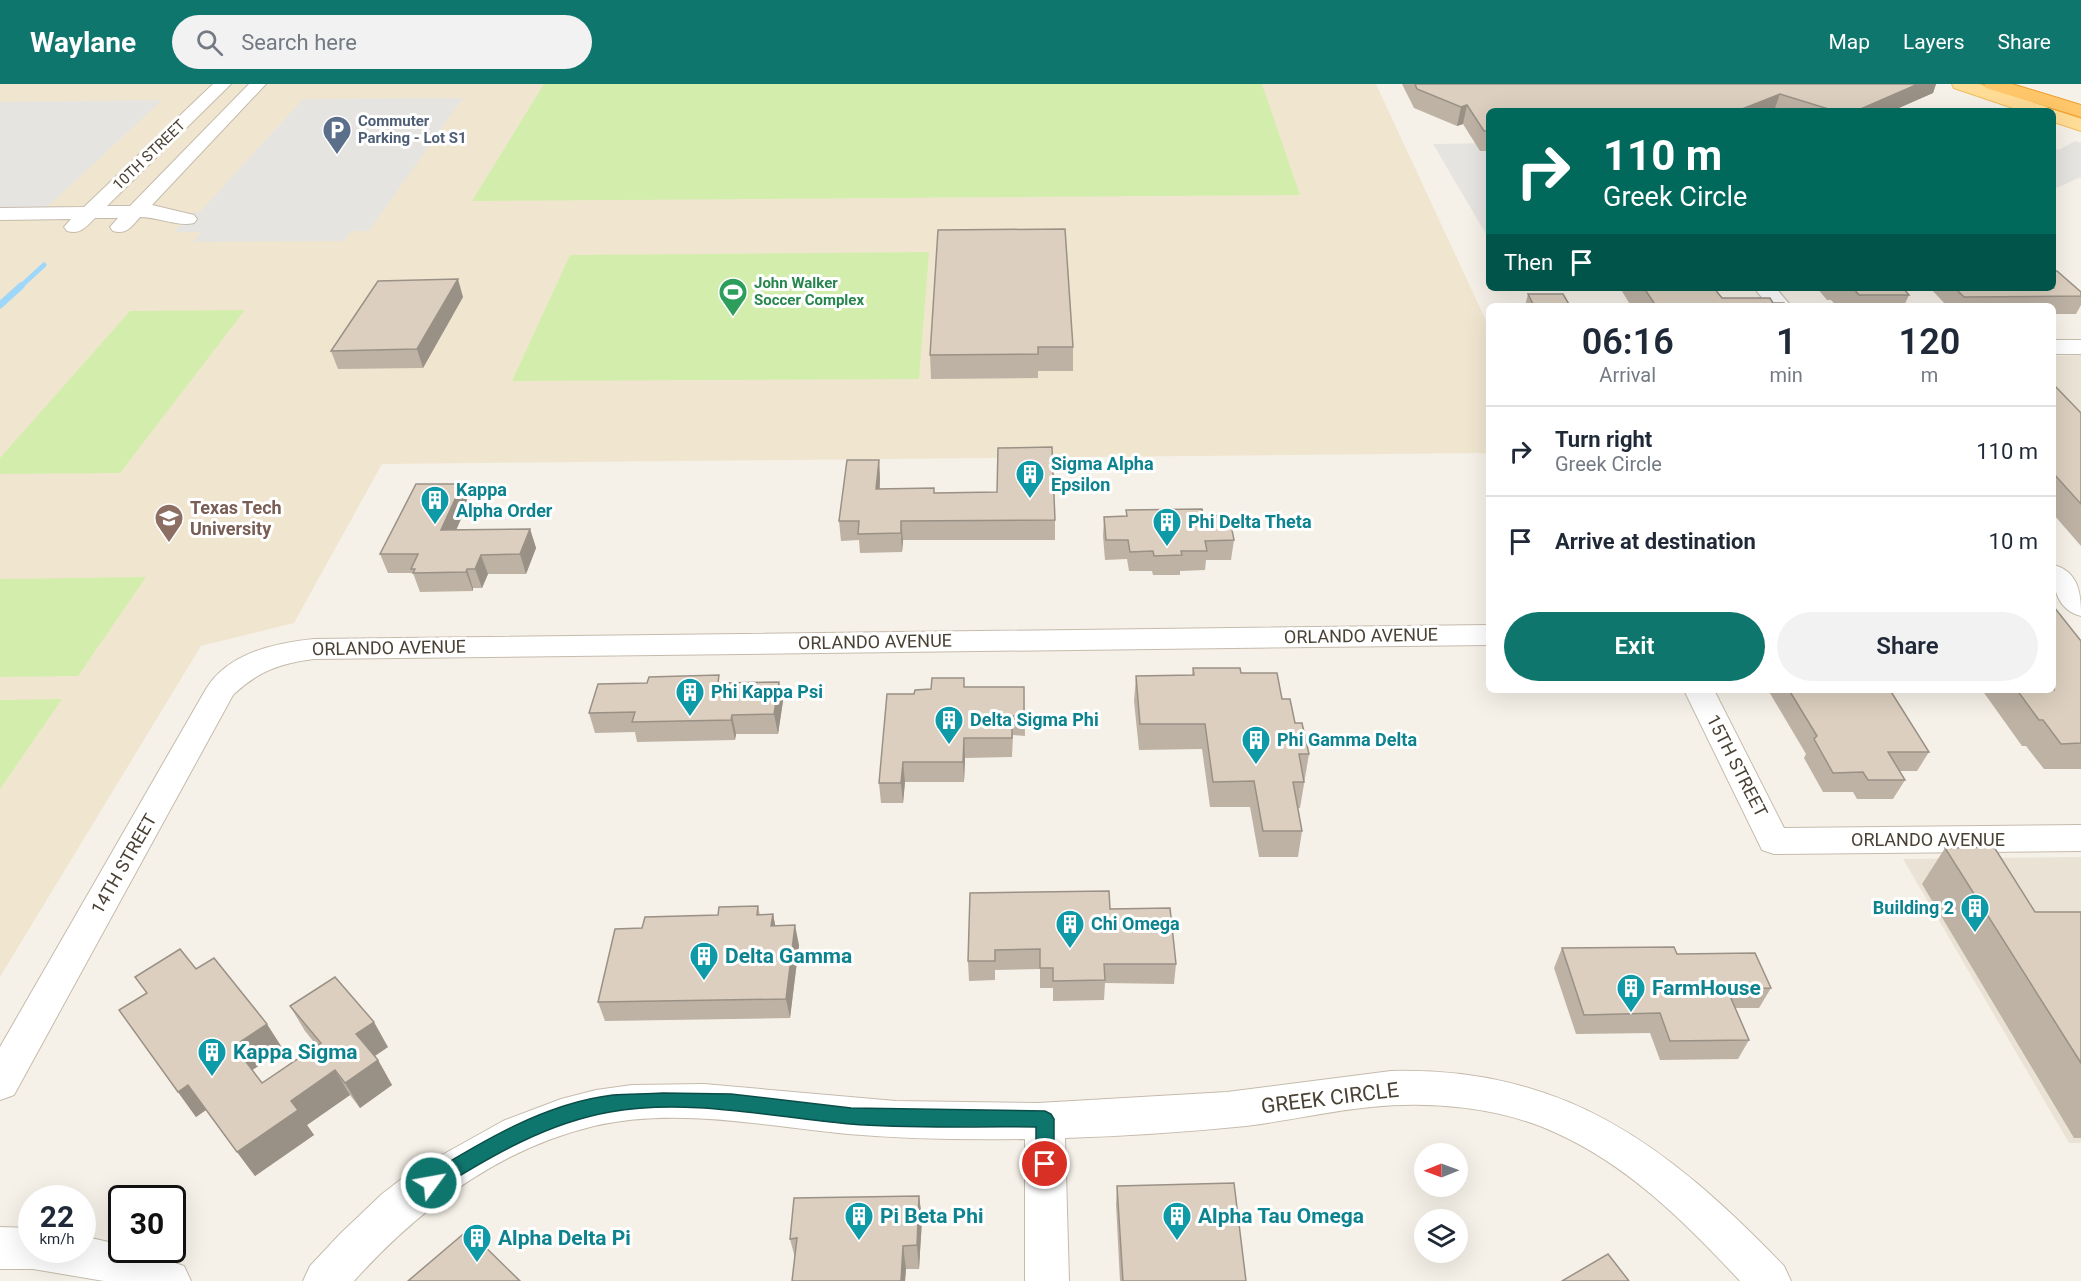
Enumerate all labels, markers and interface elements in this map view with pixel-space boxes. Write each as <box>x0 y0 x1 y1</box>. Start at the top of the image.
search box <box>172 15 592 69</box>
text: Waylane <box>30 26 136 59</box>
icon: search <box>193 26 226 59</box>
text: Search here <box>241 30 357 55</box>
text: Map <box>1828 30 1870 54</box>
text: Layers <box>1903 30 1964 54</box>
text: Share <box>1997 30 2051 54</box>
place label: Commuter Parking - Lot S1 <box>358 112 467 147</box>
parking icon: Commuter Parking - Lot S1 <box>321 114 353 156</box>
street label: 10TH STREET <box>109 116 189 194</box>
text: 110 m <box>1603 131 1722 180</box>
icon: right <box>1504 132 1582 210</box>
text: Greek Circle <box>1603 181 1747 213</box>
icon: arrive <box>1565 246 1598 279</box>
text: Then <box>1504 250 1553 275</box>
place label: John Walker Soccer Complex <box>754 274 864 309</box>
sports icon: John Walker Soccer Complex <box>717 276 749 318</box>
text: 06:16 <box>1582 321 1674 363</box>
text: 1 <box>1776 321 1796 363</box>
text: 120 <box>1899 321 1960 363</box>
text: Arrival <box>1599 363 1656 387</box>
text: min <box>1769 363 1803 387</box>
text: m <box>1921 363 1938 387</box>
text: Turn right <box>1555 427 1652 452</box>
icon: right <box>1504 435 1537 468</box>
text: 110 m <box>1976 439 2038 464</box>
text: Greek Circle <box>1555 452 1662 476</box>
place label: Sigma Alpha Epsilon <box>1051 453 1154 495</box>
building icon: Sigma Alpha Epsilon <box>1014 458 1046 500</box>
place label: Kappa Alpha Order <box>456 479 553 521</box>
building icon: Kappa Alpha Order <box>419 484 451 526</box>
place label: Texas Tech University <box>190 497 282 539</box>
school or university icon: Texas Tech University <box>153 502 185 544</box>
building icon: Phi Delta Theta <box>1151 506 1183 548</box>
place label: Phi Delta Theta <box>1188 511 1312 532</box>
icon: arrive <box>1504 525 1537 558</box>
text: Arrive at destination <box>1555 529 1756 554</box>
text: 10 m <box>1989 529 2038 554</box>
button: Exit <box>1504 612 1765 681</box>
button: Share <box>1777 612 2038 681</box>
street label: ORLANDO AVENUE <box>1284 624 1438 647</box>
street label: ORLANDO AVENUE <box>798 630 952 653</box>
street label: ORLANDO AVENUE <box>312 636 466 659</box>
building icon: Phi Kappa Psi <box>674 676 706 718</box>
place label: Phi Kappa Psi <box>711 681 823 702</box>
building icon: Delta Sigma Phi <box>933 704 965 746</box>
place label: Delta Sigma Phi <box>970 709 1099 730</box>
street label: 15TH STREET <box>1703 711 1772 821</box>
building icon: Phi Gamma Delta <box>1240 724 1272 766</box>
place label: Phi Gamma Delta <box>1277 729 1417 750</box>
street label: 14TH STREET <box>86 810 161 918</box>
street label: ORLANDO AVENUE <box>1851 829 2005 850</box>
building icon: Building 2 <box>1959 892 1991 934</box>
place label: Building 2 <box>1873 897 1954 918</box>
building icon: Chi Omega <box>1054 908 1086 950</box>
place label: Chi Omega <box>1091 913 1180 934</box>
building icon: Delta Gamma <box>688 940 720 982</box>
place label: Delta Gamma <box>725 944 852 968</box>
building icon: FarmHouse <box>1615 972 1647 1014</box>
place label: FarmHouse <box>1652 976 1761 1000</box>
building icon: Kappa Sigma <box>196 1036 228 1078</box>
place label: Kappa Sigma <box>233 1040 358 1064</box>
street label: GREEK CIRCLE <box>1260 1078 1400 1118</box>
pin <box>1019 1138 1070 1189</box>
north arrow <box>1414 1143 1468 1197</box>
map controls <box>1414 1143 1468 1263</box>
icon: arrive <box>1028 1147 1061 1180</box>
position arrow <box>399 1151 463 1215</box>
speed limit sign: 30 <box>108 1185 186 1263</box>
text: 22 <box>40 1199 74 1234</box>
building icon: Pi Beta Phi <box>843 1200 875 1242</box>
building icon: Alpha Tau Omega <box>1161 1200 1193 1242</box>
place label: Pi Beta Phi <box>880 1204 983 1228</box>
place label: Alpha Tau Omega <box>1198 1204 1364 1228</box>
button: layers <box>1414 1209 1468 1263</box>
building icon: Alpha Delta Pi <box>461 1222 493 1264</box>
place label: Alpha Delta Pi <box>498 1226 631 1250</box>
text: km/h <box>39 1230 75 1248</box>

